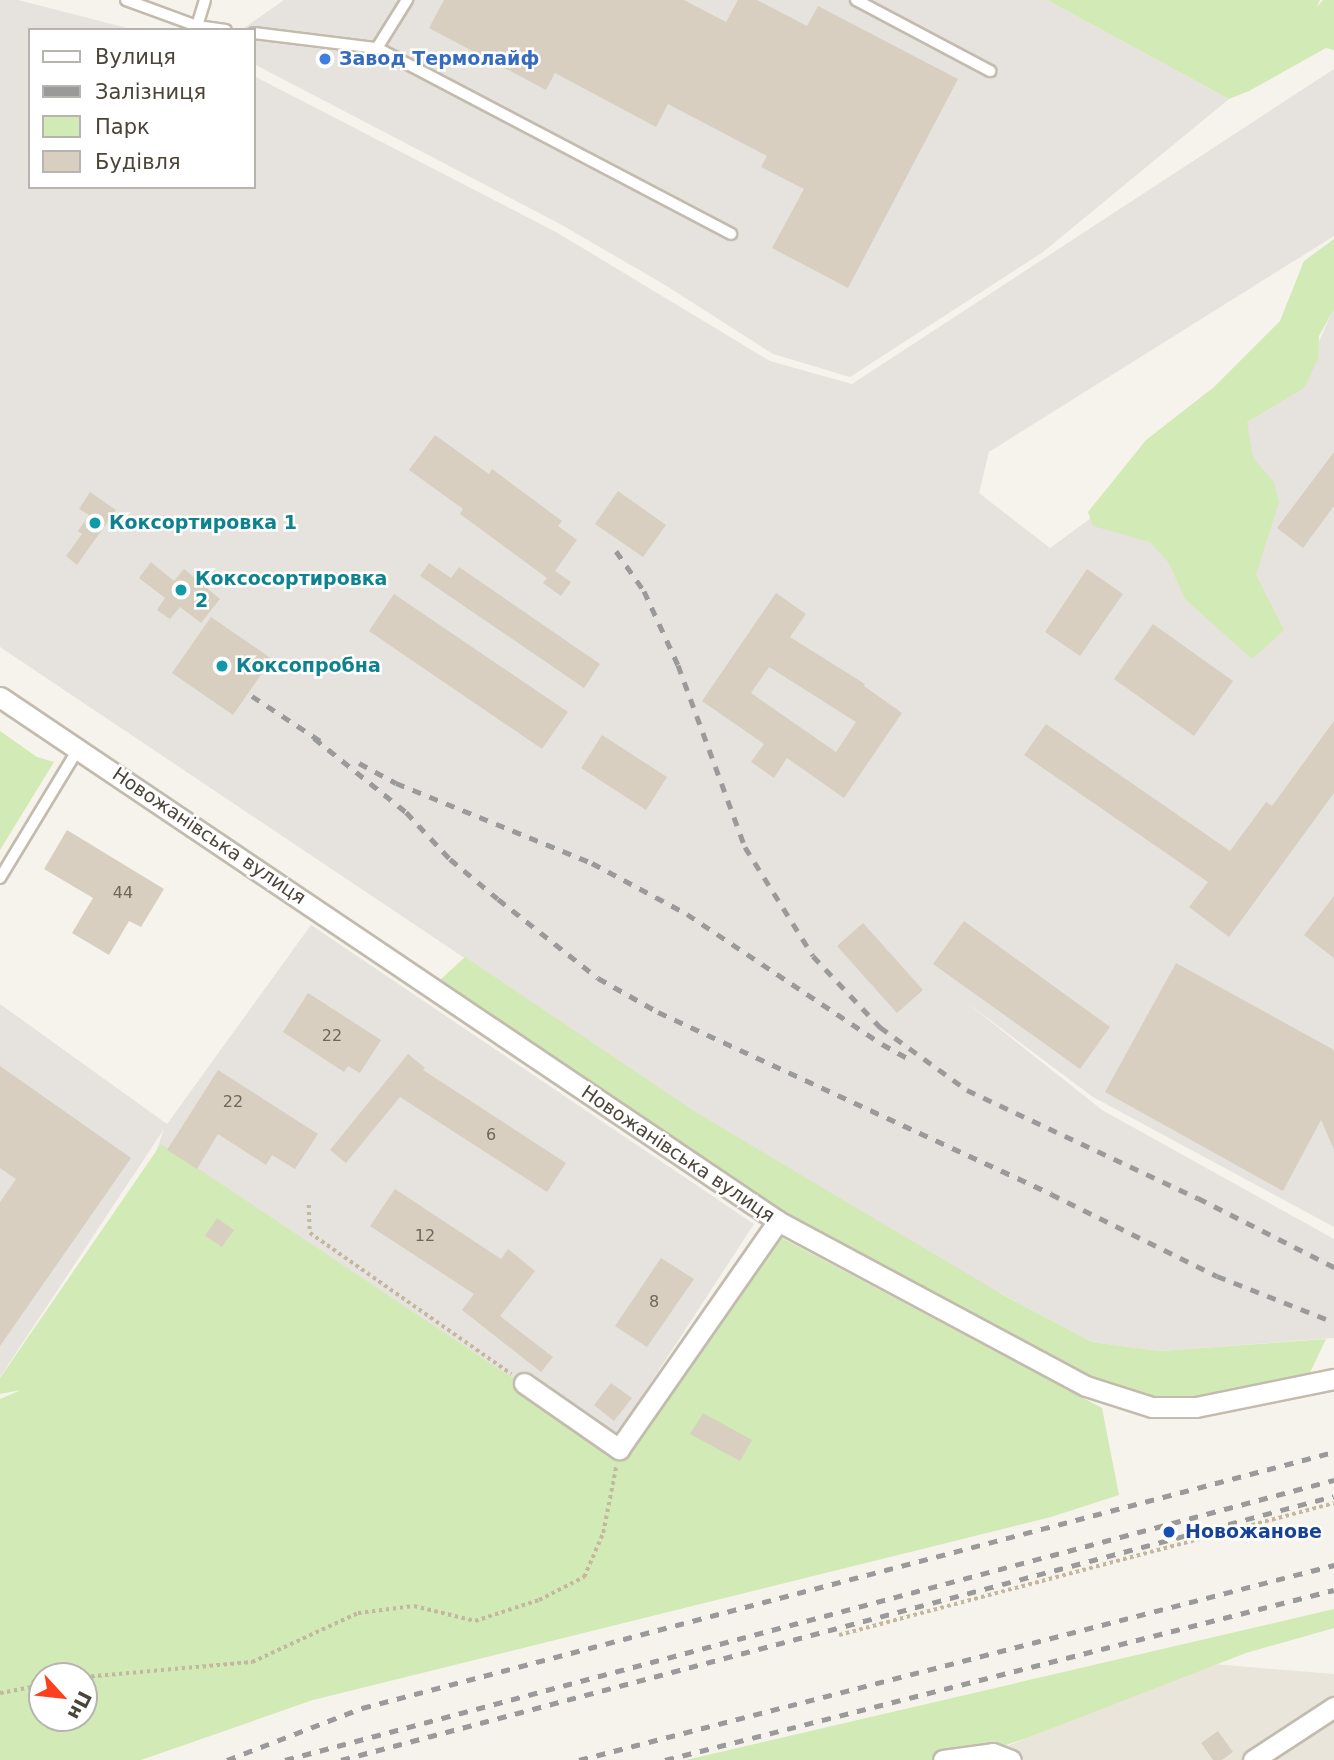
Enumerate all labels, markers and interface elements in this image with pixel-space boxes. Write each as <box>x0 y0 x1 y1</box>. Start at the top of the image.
legend <box>28 28 256 189</box>
text: Вулиця <box>95 45 176 69</box>
place label: Завод Термолайф <box>339 48 539 70</box>
marker: Завод Термолайф <box>317 51 333 67</box>
text: Залізниця <box>95 80 206 104</box>
text: Парк <box>95 115 150 139</box>
text: Будівля <box>95 150 181 174</box>
place label: Коксортировка 1 <box>109 512 297 534</box>
marker: Коксортировка 1 <box>87 515 103 531</box>
place label: Коксосортировка 2 <box>195 568 387 612</box>
marker: Коксосортировка 2 <box>173 582 189 598</box>
place label: Коксопробна <box>236 655 381 677</box>
marker: Коксопробна <box>214 658 230 674</box>
street label: Новожанівська вулиця <box>108 763 310 909</box>
house number: 44 <box>113 883 133 903</box>
house number: 22 <box>322 1026 342 1046</box>
street label: Новожанівська вулиця <box>577 1081 779 1227</box>
house number: 22 <box>223 1092 243 1112</box>
house number: 6 <box>486 1125 496 1145</box>
house number: 12 <box>415 1226 435 1246</box>
house number: 8 <box>649 1292 659 1312</box>
place label: Новожанове <box>1185 1521 1322 1543</box>
marker: Новожанове <box>1159 1522 1179 1542</box>
north arrow <box>28 1662 98 1732</box>
text: Пн <box>64 1688 96 1724</box>

